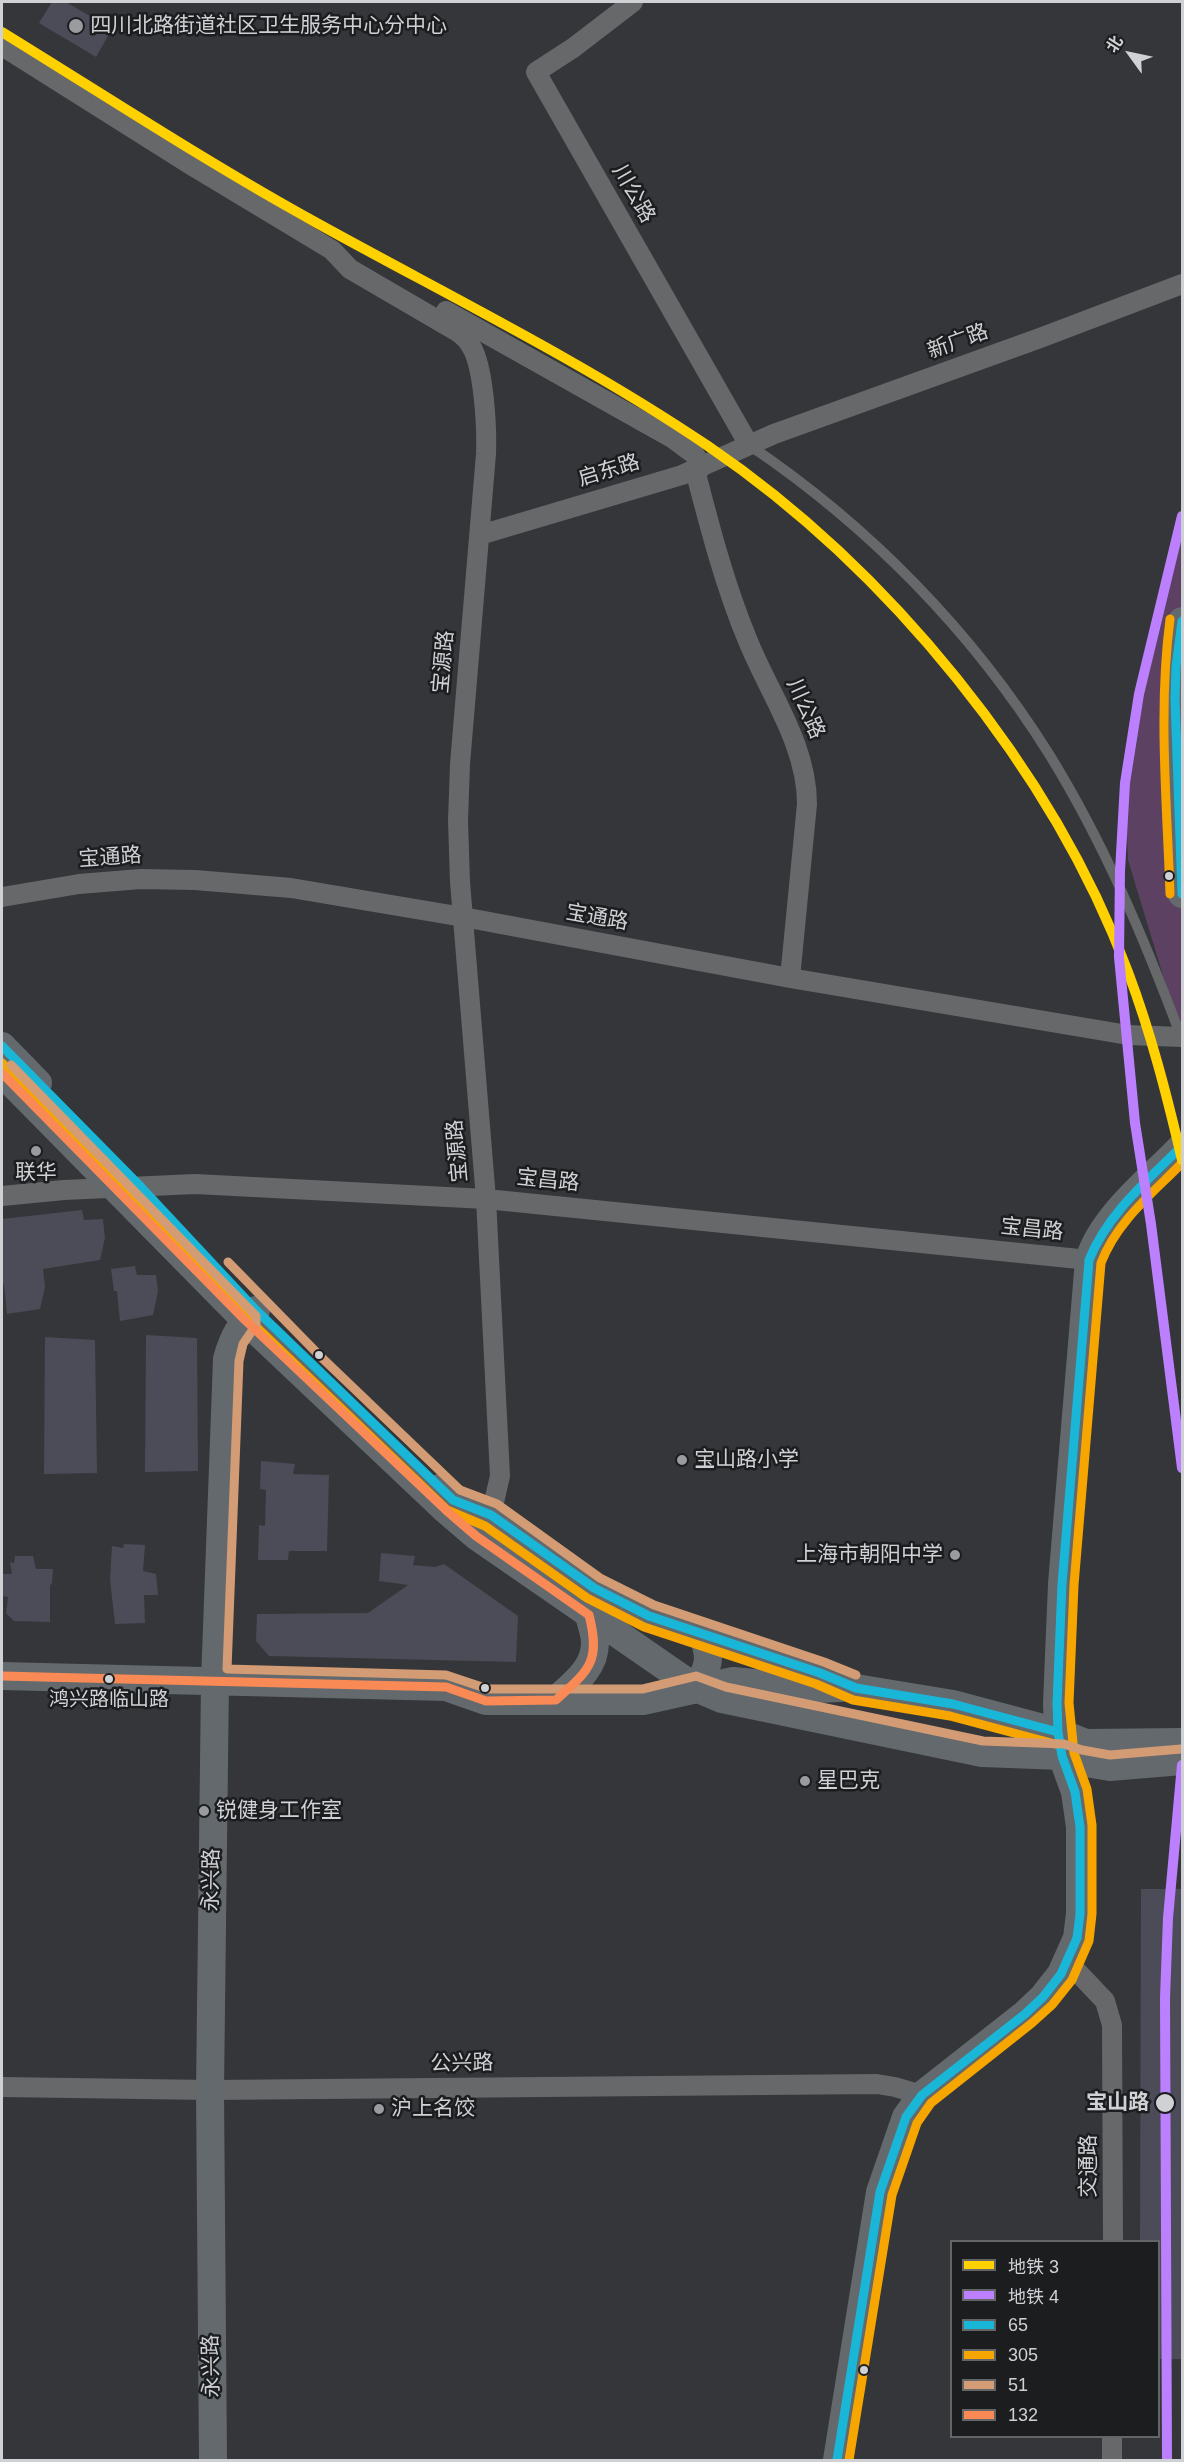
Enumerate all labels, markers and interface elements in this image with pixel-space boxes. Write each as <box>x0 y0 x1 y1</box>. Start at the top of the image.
place label: 四川北路街道社区卫生服务中心分中心 <box>90 13 447 39</box>
marker: 四川北路街道社区卫生服务中心分中心 <box>67 17 85 35</box>
north arrow <box>1100 24 1160 84</box>
text: 北 <box>1103 33 1126 55</box>
street label: 川公路 <box>606 160 660 228</box>
street label: 新广路 <box>924 319 992 365</box>
street label: 启东路 <box>575 450 643 492</box>
street label: 宝源路 <box>429 630 459 694</box>
street label: 川公路 <box>781 675 829 743</box>
street label: 宝通路 <box>78 843 142 873</box>
unlabelled marker <box>1163 870 1175 882</box>
street label: 宝通路 <box>564 900 630 936</box>
street label: 宝源路 <box>443 1119 473 1183</box>
marker: 联华 <box>29 1144 43 1158</box>
place label: 联华 <box>15 1160 57 1186</box>
street label: 宝昌路 <box>515 1165 581 1197</box>
street label: 宝昌路 <box>999 1214 1065 1246</box>
unlabelled marker <box>313 1349 325 1361</box>
place label: 宝山路小学 <box>694 1447 799 1473</box>
marker: 宝山路小学 <box>675 1453 689 1467</box>
place label: 上海市朝阳中学 <box>796 1542 943 1568</box>
marker: 上海市朝阳中学 <box>948 1548 962 1562</box>
marker: 鸿兴路临山路 <box>103 1673 115 1685</box>
unlabelled marker <box>479 1682 491 1694</box>
place label: 鸿兴路临山路 <box>49 1688 169 1712</box>
place label: 星巴克 <box>817 1768 880 1794</box>
marker: 星巴克 <box>798 1774 812 1788</box>
place label: 锐健身工作室 <box>216 1798 342 1824</box>
marker: 锐健身工作室 <box>197 1804 211 1818</box>
street label: 永兴路 <box>199 1848 225 1912</box>
street label: 公兴路 <box>430 2051 494 2077</box>
place label: 宝山路 <box>1086 2090 1149 2116</box>
marker: 宝山路 <box>1154 2092 1176 2114</box>
place label: 沪上名饺 <box>391 2096 475 2122</box>
marker: 沪上名饺 <box>372 2102 386 2116</box>
street label: 交通路 <box>1076 2135 1102 2197</box>
legend <box>950 2240 1160 2438</box>
text: 地铁 3 <box>1008 2257 1059 2277</box>
text: 地铁 4 <box>1008 2287 1059 2307</box>
text: 65 <box>1008 2315 1028 2335</box>
street label: 永兴路 <box>199 2334 225 2398</box>
text: 305 <box>1008 2345 1038 2365</box>
unlabelled marker <box>858 2364 870 2376</box>
text: 51 <box>1008 2375 1028 2395</box>
text: 132 <box>1008 2405 1038 2425</box>

